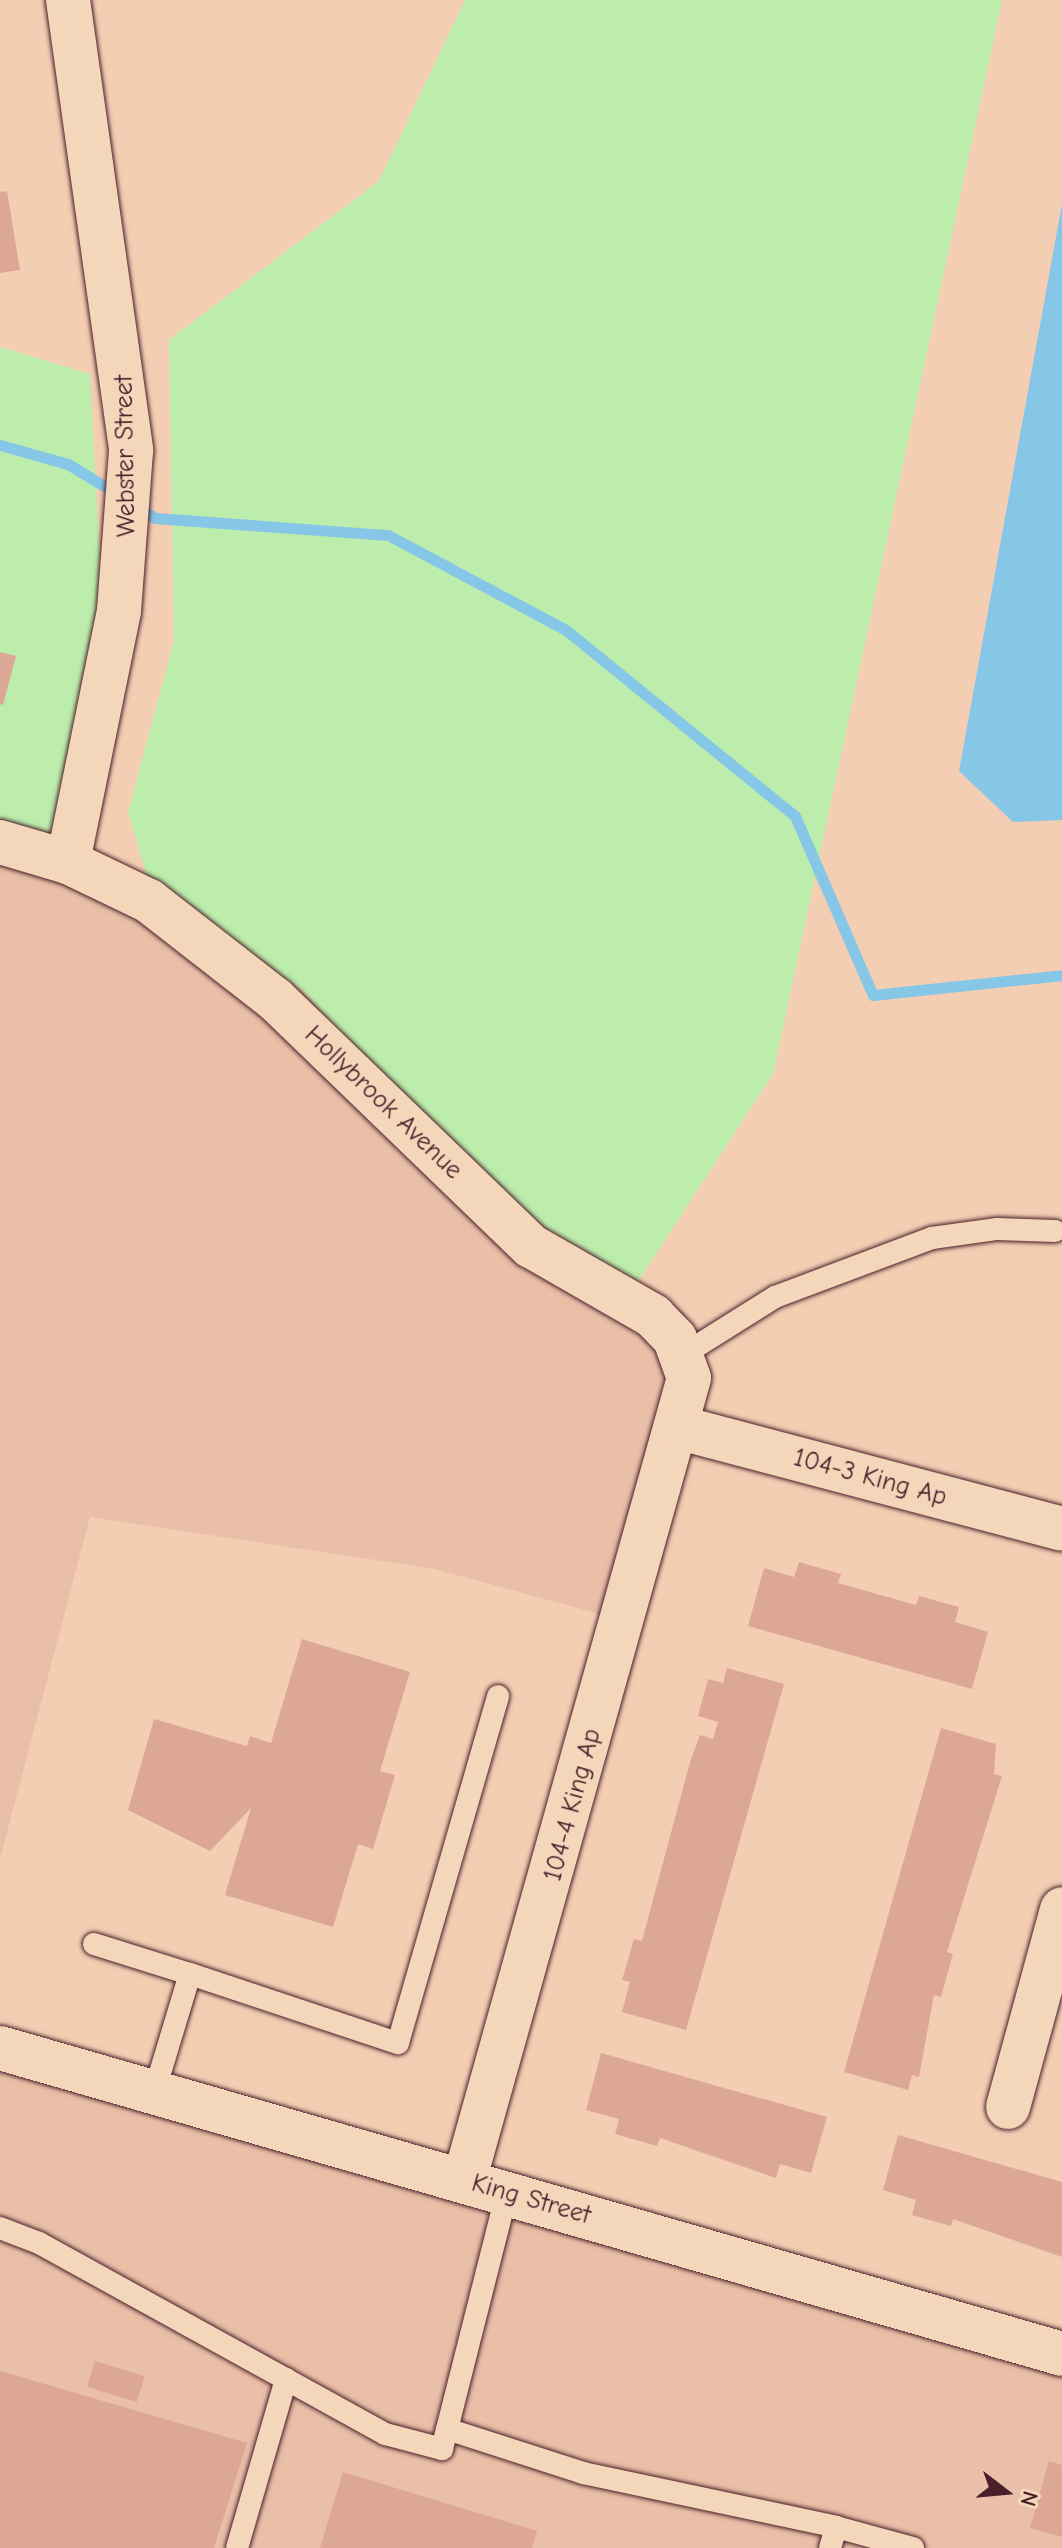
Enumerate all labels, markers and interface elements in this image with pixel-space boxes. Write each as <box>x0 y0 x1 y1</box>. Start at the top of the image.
street label: Webster Street <box>109 375 143 537</box>
street label: Hollybrook Avenue <box>298 1020 468 1186</box>
street label: 104-3 King Ap <box>790 1443 950 1513</box>
street label: 104-4 King Ap <box>538 1725 608 1885</box>
street label: King Street <box>468 2168 594 2232</box>
north arrow <box>966 2452 1046 2532</box>
text: N <box>1015 2488 1044 2509</box>

